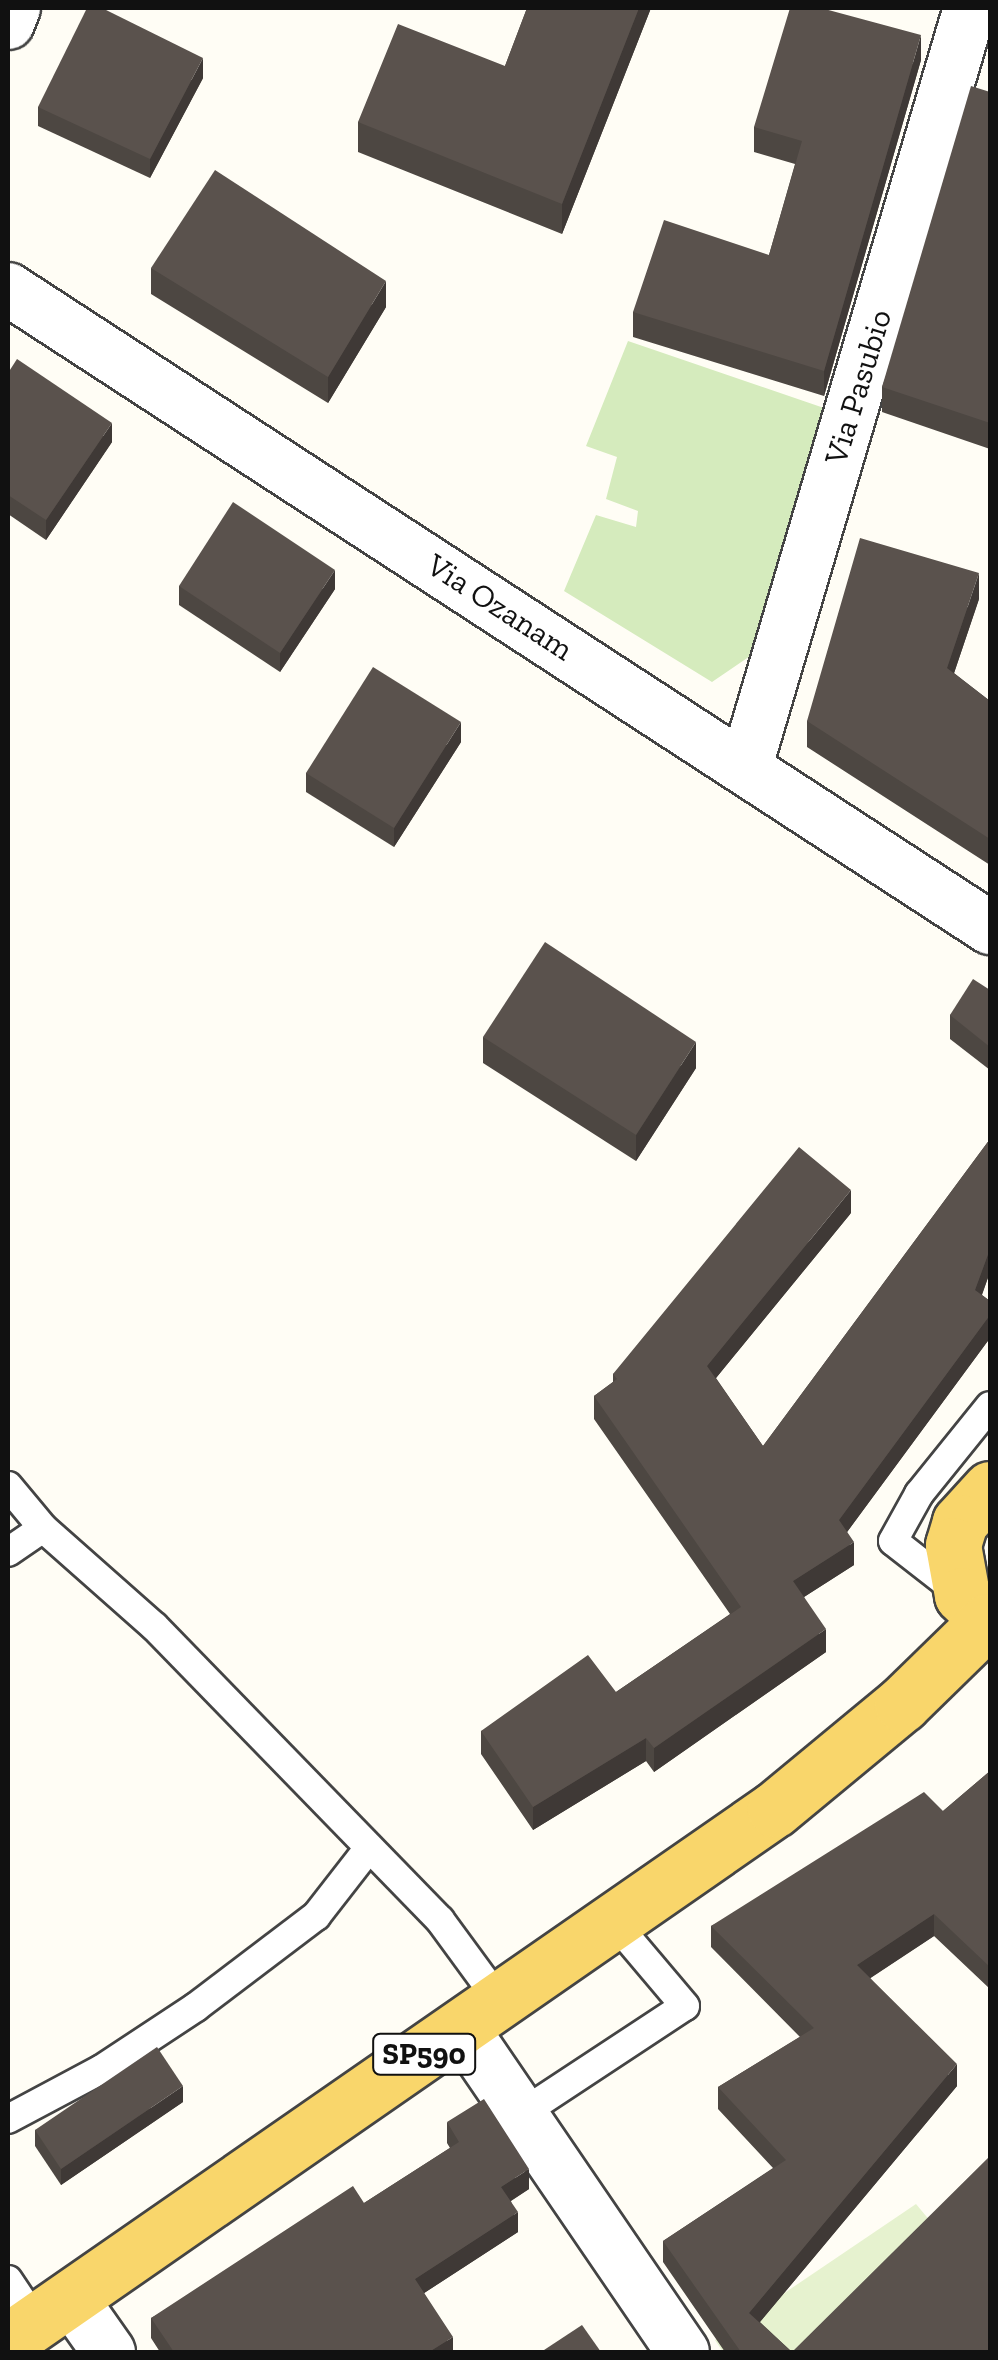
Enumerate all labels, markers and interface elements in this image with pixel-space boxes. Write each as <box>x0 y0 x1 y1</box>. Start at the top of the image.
street label: Via Pasubio <box>816 305 900 469</box>
street label: Via Ozanam <box>420 545 580 669</box>
road number: SP590 <box>372 2029 476 2079</box>

